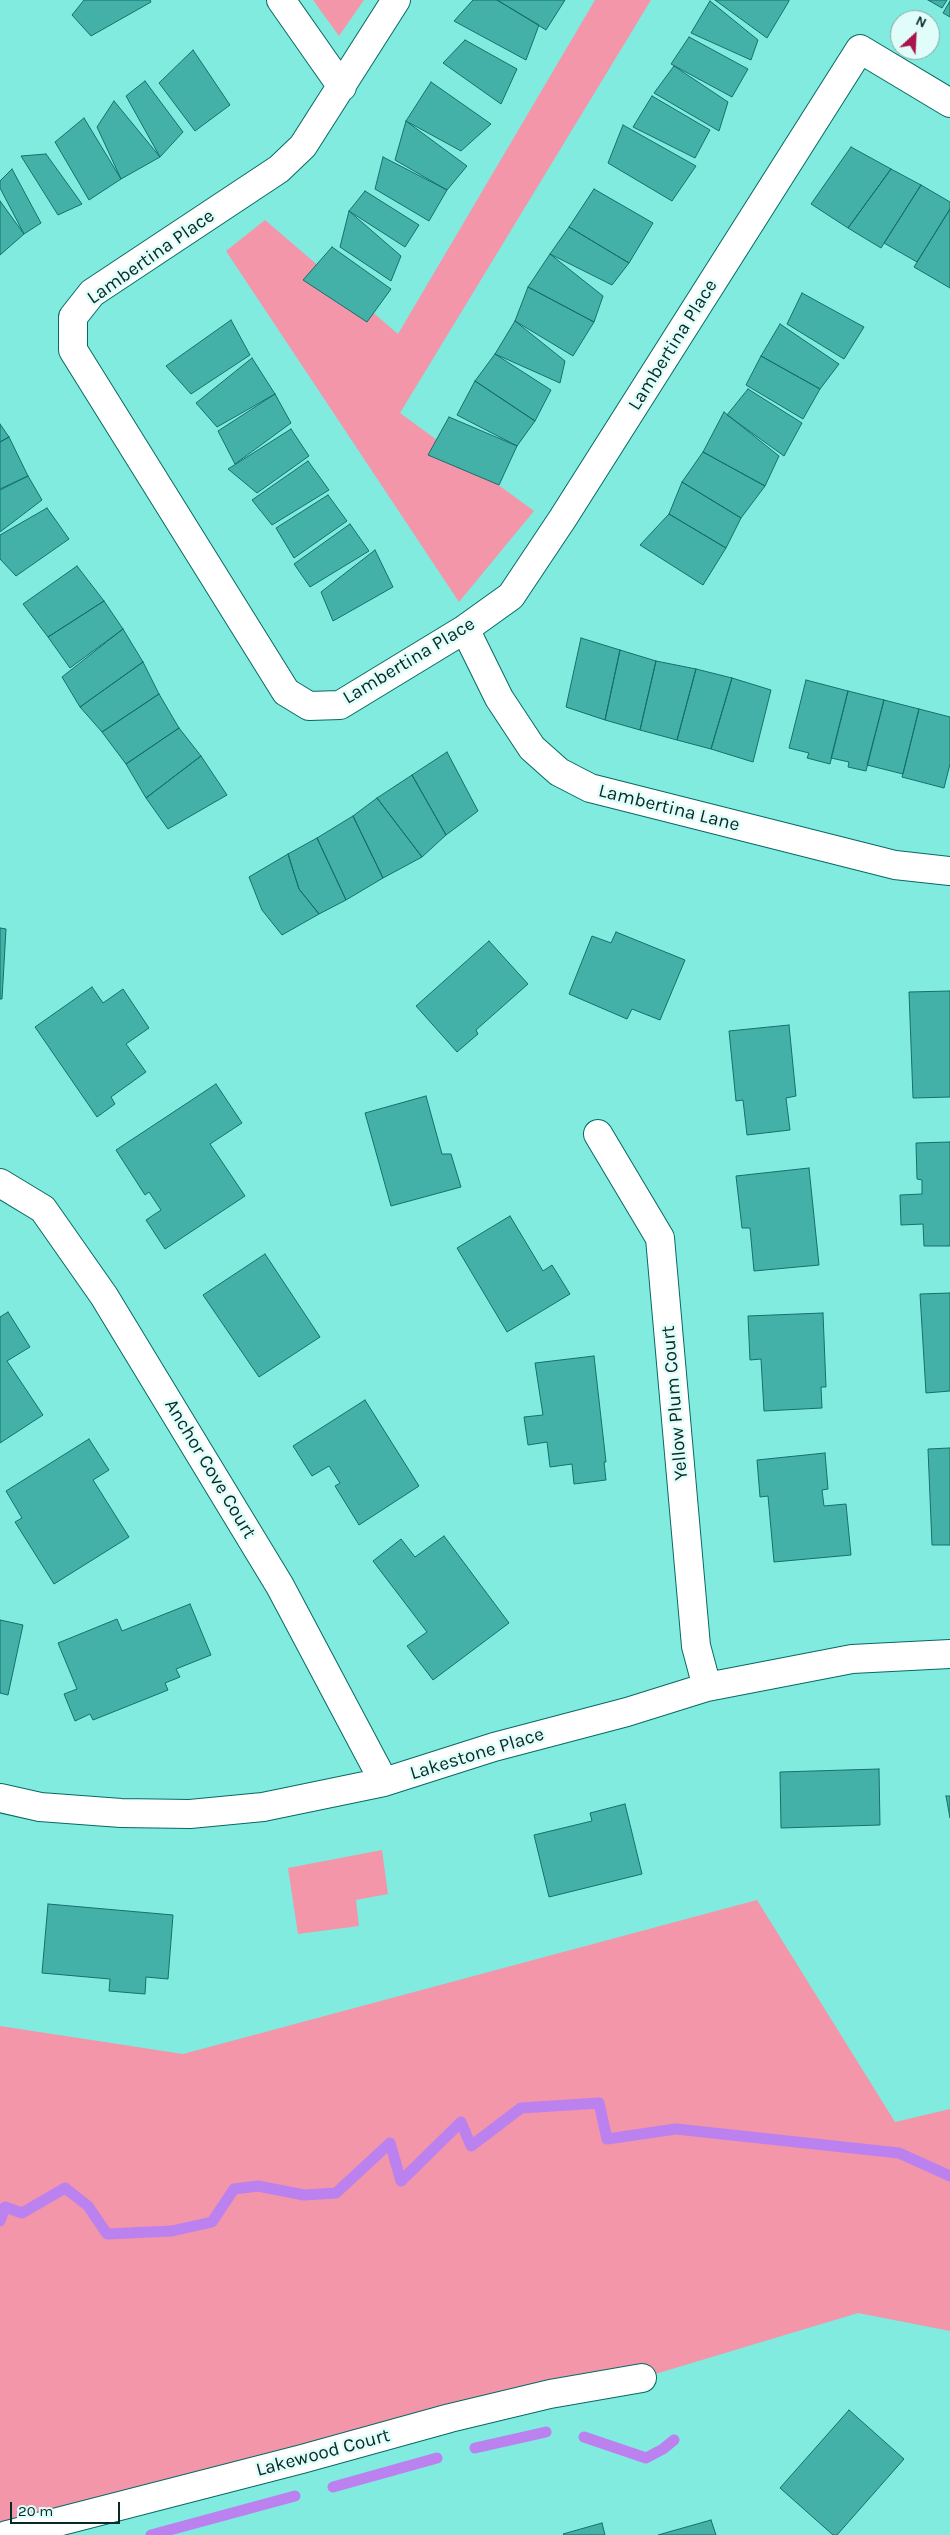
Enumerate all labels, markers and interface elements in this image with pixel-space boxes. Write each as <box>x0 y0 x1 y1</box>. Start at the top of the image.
north arrow <box>890 10 940 60</box>
text: N <box>913 12 929 32</box>
street label: Lambertina Place <box>83 205 219 309</box>
street label: Lambertina Place <box>624 275 722 415</box>
street label: Lambertina Place <box>339 613 479 709</box>
street label: Lambertina Lane <box>596 779 742 837</box>
street label: Yellow Plum Court <box>657 1325 693 1481</box>
street label: Anchor Cove Court <box>159 1395 261 1543</box>
street label: Lakestone Place <box>407 1723 547 1785</box>
street label: Lakewood Court <box>254 2424 392 2482</box>
scale bar <box>12 2492 122 2524</box>
text: 20 m <box>18 2502 53 2520</box>

